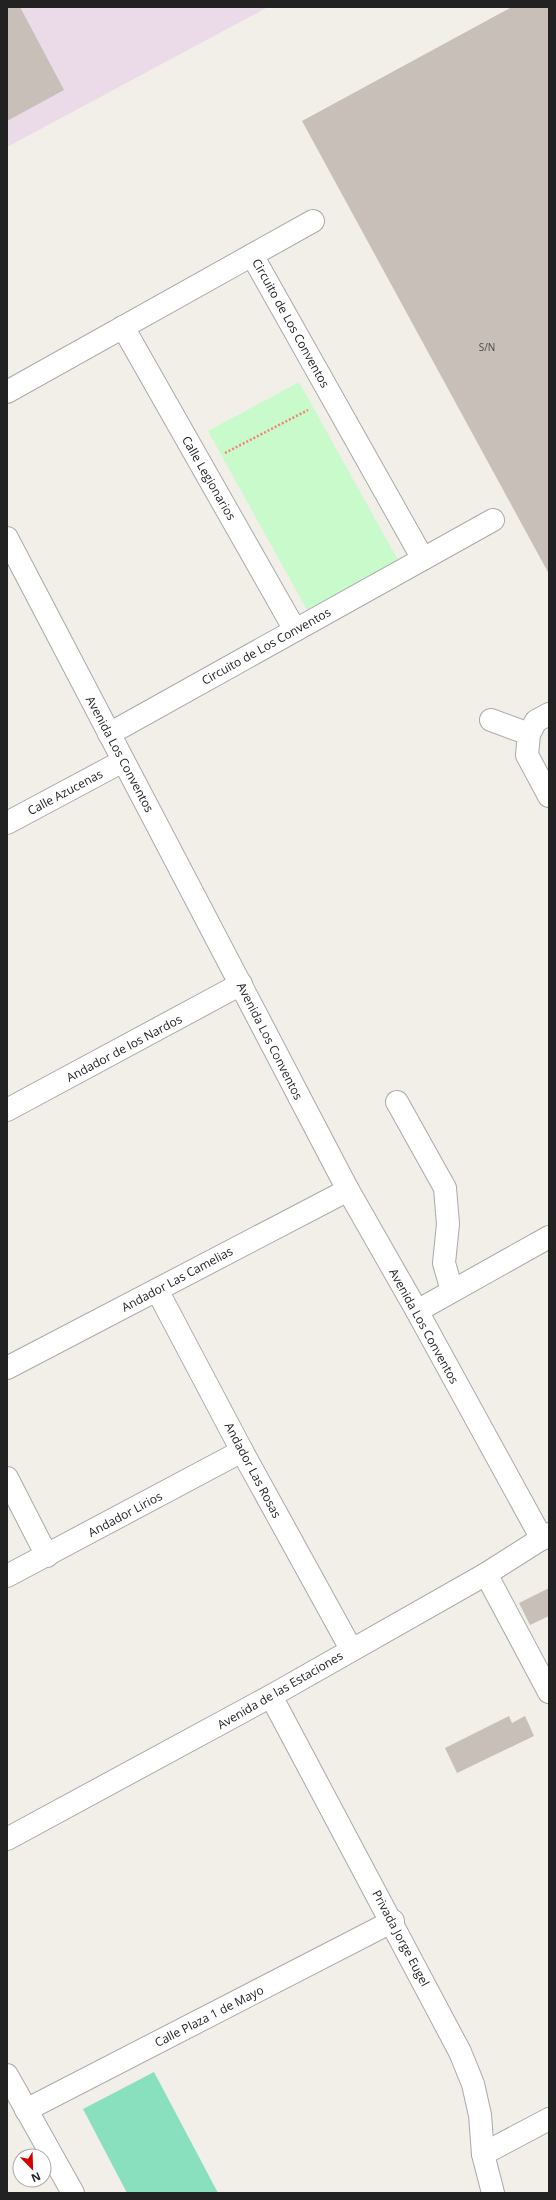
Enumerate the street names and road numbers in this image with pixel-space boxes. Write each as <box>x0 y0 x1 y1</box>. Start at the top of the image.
street label: Circuito de Los Conventos <box>248 255 334 391</box>
street label: Calle Legionarios <box>178 433 240 524</box>
street label: Circuito de Los Conventos <box>198 603 334 689</box>
street label: Avenida Los Conventos <box>82 693 158 815</box>
street label: Calle Azucenas <box>24 765 106 819</box>
street label: Avenida Los Conventos <box>233 979 307 1103</box>
street label: Andador de los Nardos <box>63 1010 185 1086</box>
street label: Andador Las Camelias <box>118 1242 236 1316</box>
street label: Avenida Los Conventos <box>385 1265 463 1387</box>
street label: Andador Las Rosas <box>221 1419 286 1521</box>
street label: Andador Lirios <box>85 1487 165 1541</box>
street label: Avenida de las Estaciones <box>214 1647 346 1733</box>
street label: Privada Jorge Eugel <box>368 1887 434 1989</box>
street label: Calle Plaza 1 de Mayo <box>152 1981 266 2051</box>

